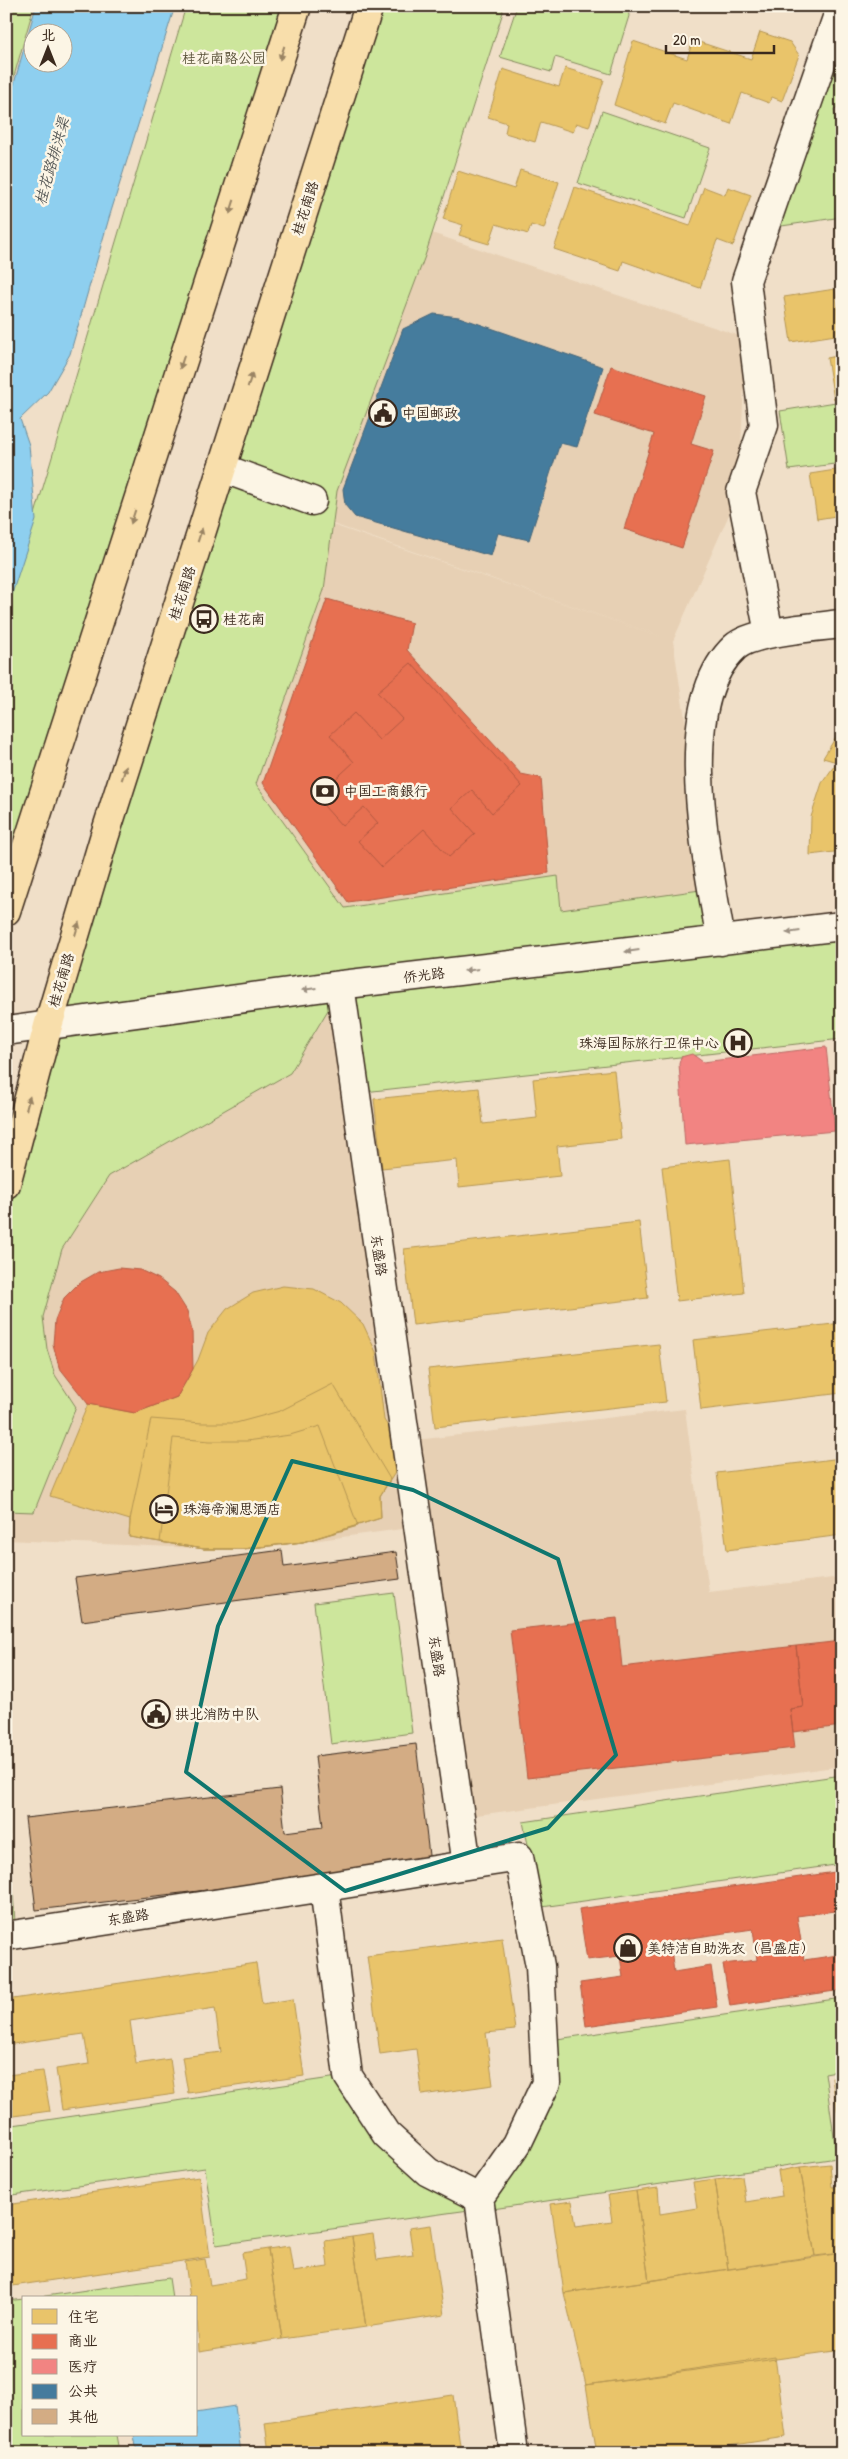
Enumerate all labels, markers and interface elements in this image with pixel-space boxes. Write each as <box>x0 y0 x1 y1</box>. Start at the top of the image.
north arrow <box>22 22 72 72</box>
scale bar <box>666 22 773 54</box>
text: 北 <box>41 25 55 44</box>
text: 20 m <box>673 29 700 50</box>
one-way arrow <box>277 45 285 60</box>
park label: 桂花南路公园 <box>182 48 266 67</box>
water label: 桂花路排洪渠 <box>29 113 75 207</box>
street label: 桂花南路 <box>287 178 322 237</box>
one-way arrow <box>228 200 235 215</box>
one-way arrow <box>178 355 186 370</box>
one-way arrow <box>247 373 254 388</box>
public building icon: 中国邮政 <box>368 398 398 428</box>
place label: 中国邮政 <box>402 403 458 422</box>
one-way arrow <box>129 510 137 525</box>
one-way arrow <box>197 528 205 543</box>
street label: 桂花南路 <box>164 563 199 622</box>
bus stop icon: 桂花南 <box>189 604 219 634</box>
place label: 桂花南 <box>223 609 265 628</box>
one-way arrow <box>121 766 129 781</box>
bank icon: 中国工商銀行 <box>310 776 340 806</box>
place label: 中国工商銀行 <box>344 781 428 800</box>
one-way arrow <box>73 921 81 936</box>
one-way arrow <box>785 928 801 936</box>
one-way arrow <box>624 947 640 955</box>
street label: 桂花南路 <box>43 950 78 1009</box>
street label: 侨光路 <box>402 963 446 986</box>
one-way arrow <box>462 966 478 974</box>
one-way arrow <box>301 986 317 994</box>
hospital icon: 珠海国际旅行卫保中心 <box>723 1028 753 1058</box>
place label: 珠海国际旅行卫保中心 <box>579 1033 719 1052</box>
one-way arrow <box>24 1096 32 1111</box>
street label: 东盛路 <box>367 1233 392 1277</box>
hotel icon: 珠海帝澜思酒店 <box>149 1494 179 1524</box>
place label: 珠海帝澜思酒店 <box>183 1499 281 1518</box>
street label: 东盛路 <box>425 1634 450 1678</box>
public building icon: 拱北消防中队 <box>141 1699 171 1729</box>
place label: 拱北消防中队 <box>175 1704 259 1723</box>
street label: 东盛路 <box>106 1904 150 1929</box>
shop icon: 美特洁自助洗衣（昌盛店） <box>613 1933 643 1963</box>
place label: 美特洁自助洗衣（昌盛店） <box>647 1938 815 1957</box>
legend <box>22 2296 198 2436</box>
text: 住宅 <box>68 2306 98 2327</box>
text: 商业 <box>68 2330 98 2351</box>
text: 医疗 <box>68 2356 98 2377</box>
text: 公共 <box>68 2380 98 2401</box>
text: 其他 <box>68 2406 98 2427</box>

